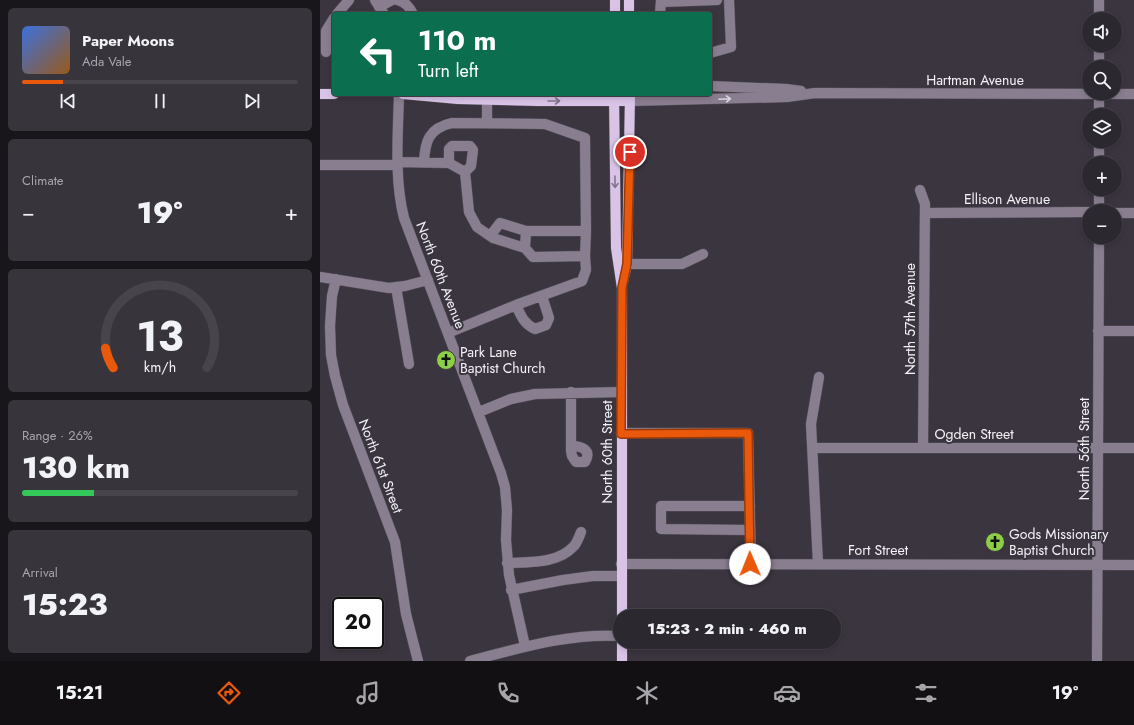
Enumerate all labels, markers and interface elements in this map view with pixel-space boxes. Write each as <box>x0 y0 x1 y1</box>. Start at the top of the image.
map controls <box>1082 12 1122 244</box>
button: sound <box>1082 12 1122 52</box>
text: 110 m <box>418 20 496 61</box>
icon: left <box>352 28 404 80</box>
text: Paper Moons <box>82 30 174 52</box>
text: Ada Vale <box>82 52 131 71</box>
text: Turn left <box>418 58 478 84</box>
button: search <box>1082 60 1122 100</box>
street label: Hartman Avenue <box>926 70 1024 90</box>
icon: previous <box>57 90 79 112</box>
icon: pause <box>149 90 171 112</box>
icon: next <box>241 90 263 112</box>
one-way arrow <box>718 95 731 103</box>
one-way arrow <box>547 97 560 105</box>
button: layers <box>1082 108 1122 148</box>
pin <box>613 135 647 169</box>
icon: arrive <box>619 141 641 163</box>
button: + <box>1082 156 1122 196</box>
text: Climate <box>22 171 63 190</box>
one-way arrow <box>612 175 619 188</box>
street label: Ellison Avenue <box>964 189 1050 209</box>
text: 19° <box>137 191 183 234</box>
text: − <box>22 196 35 228</box>
text: + <box>284 196 298 228</box>
button: − <box>1082 204 1122 244</box>
street label: North 60th Avenue <box>411 219 471 331</box>
street label: North 57th Avenue <box>900 263 920 375</box>
text: 13 <box>136 306 184 367</box>
place label: Park Lane Baptist Church <box>460 342 546 378</box>
church icon: Park Lane Baptist Church <box>435 349 457 371</box>
text: km/h <box>144 357 176 377</box>
street label: North 56th Street <box>1074 397 1094 500</box>
street label: North 60th Street <box>597 400 617 503</box>
street label: North 61st Street <box>354 416 408 516</box>
street label: Ogden Street <box>934 424 1014 444</box>
text: Range · 26% <box>22 426 93 445</box>
text: 130 km <box>22 446 130 489</box>
place label: Gods Missionary Baptist Church <box>1009 524 1109 560</box>
church icon: Gods Missionary Baptist Church <box>984 531 1006 553</box>
street label: Fort Street <box>848 540 909 560</box>
position arrow <box>729 543 771 585</box>
text: Arrival <box>22 563 58 582</box>
text: 15:23 <box>22 583 108 626</box>
speed limit sign: 20 <box>332 597 384 649</box>
text: 15:23 · 2 min · 460 m <box>647 618 807 640</box>
icon: directions <box>215 679 243 707</box>
icon: music <box>354 679 382 707</box>
icon: phone <box>494 679 522 707</box>
icon: climate <box>633 679 661 707</box>
icon: car <box>773 679 801 707</box>
icon: filters <box>912 679 940 707</box>
text: 15:21 <box>56 680 103 706</box>
text: 19° <box>1052 680 1078 706</box>

